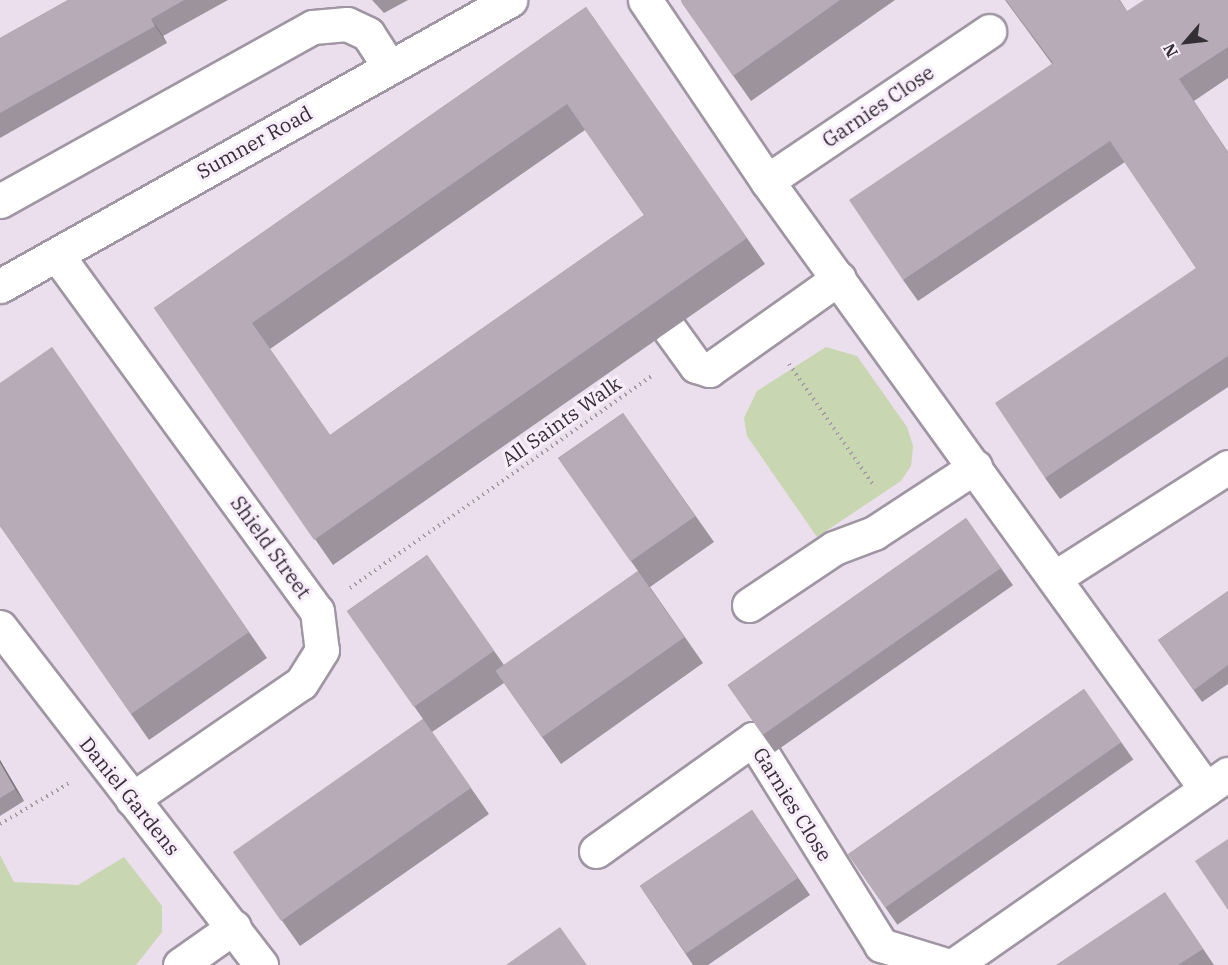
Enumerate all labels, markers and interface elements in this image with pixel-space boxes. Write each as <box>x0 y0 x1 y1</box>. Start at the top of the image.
north arrow <box>1156 12 1216 72</box>
text: N <box>1158 40 1182 61</box>
street label: Garnies Close <box>818 60 938 152</box>
street label: Sumner Road <box>192 101 316 183</box>
street label: All Saints Walk <box>497 371 625 471</box>
street label: Shield Street <box>226 491 316 603</box>
street label: Daniel Gardens <box>75 732 185 860</box>
street label: Garnies Close <box>749 743 837 865</box>

